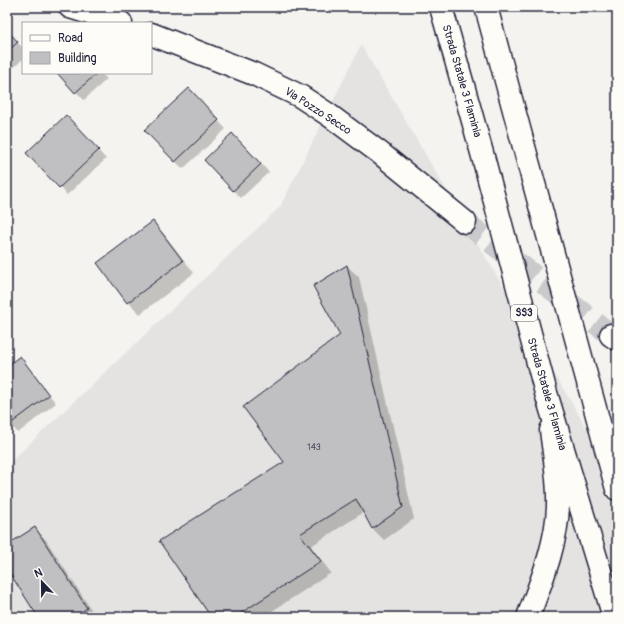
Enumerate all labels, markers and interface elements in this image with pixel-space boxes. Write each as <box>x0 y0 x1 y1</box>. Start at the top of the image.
legend <box>22 22 152 74</box>
street label: Strada Statale 3 Flaminia <box>440 23 484 139</box>
text: Road <box>58 31 83 46</box>
text: Building <box>58 51 97 66</box>
street label: Via Pozzo Secco <box>282 85 354 137</box>
road number: SS3 <box>511 305 537 321</box>
street label: Strada Statale 3 Flaminia <box>525 336 569 452</box>
house number: 143 <box>307 442 321 453</box>
north arrow <box>22 562 62 602</box>
text: N <box>33 566 45 581</box>

